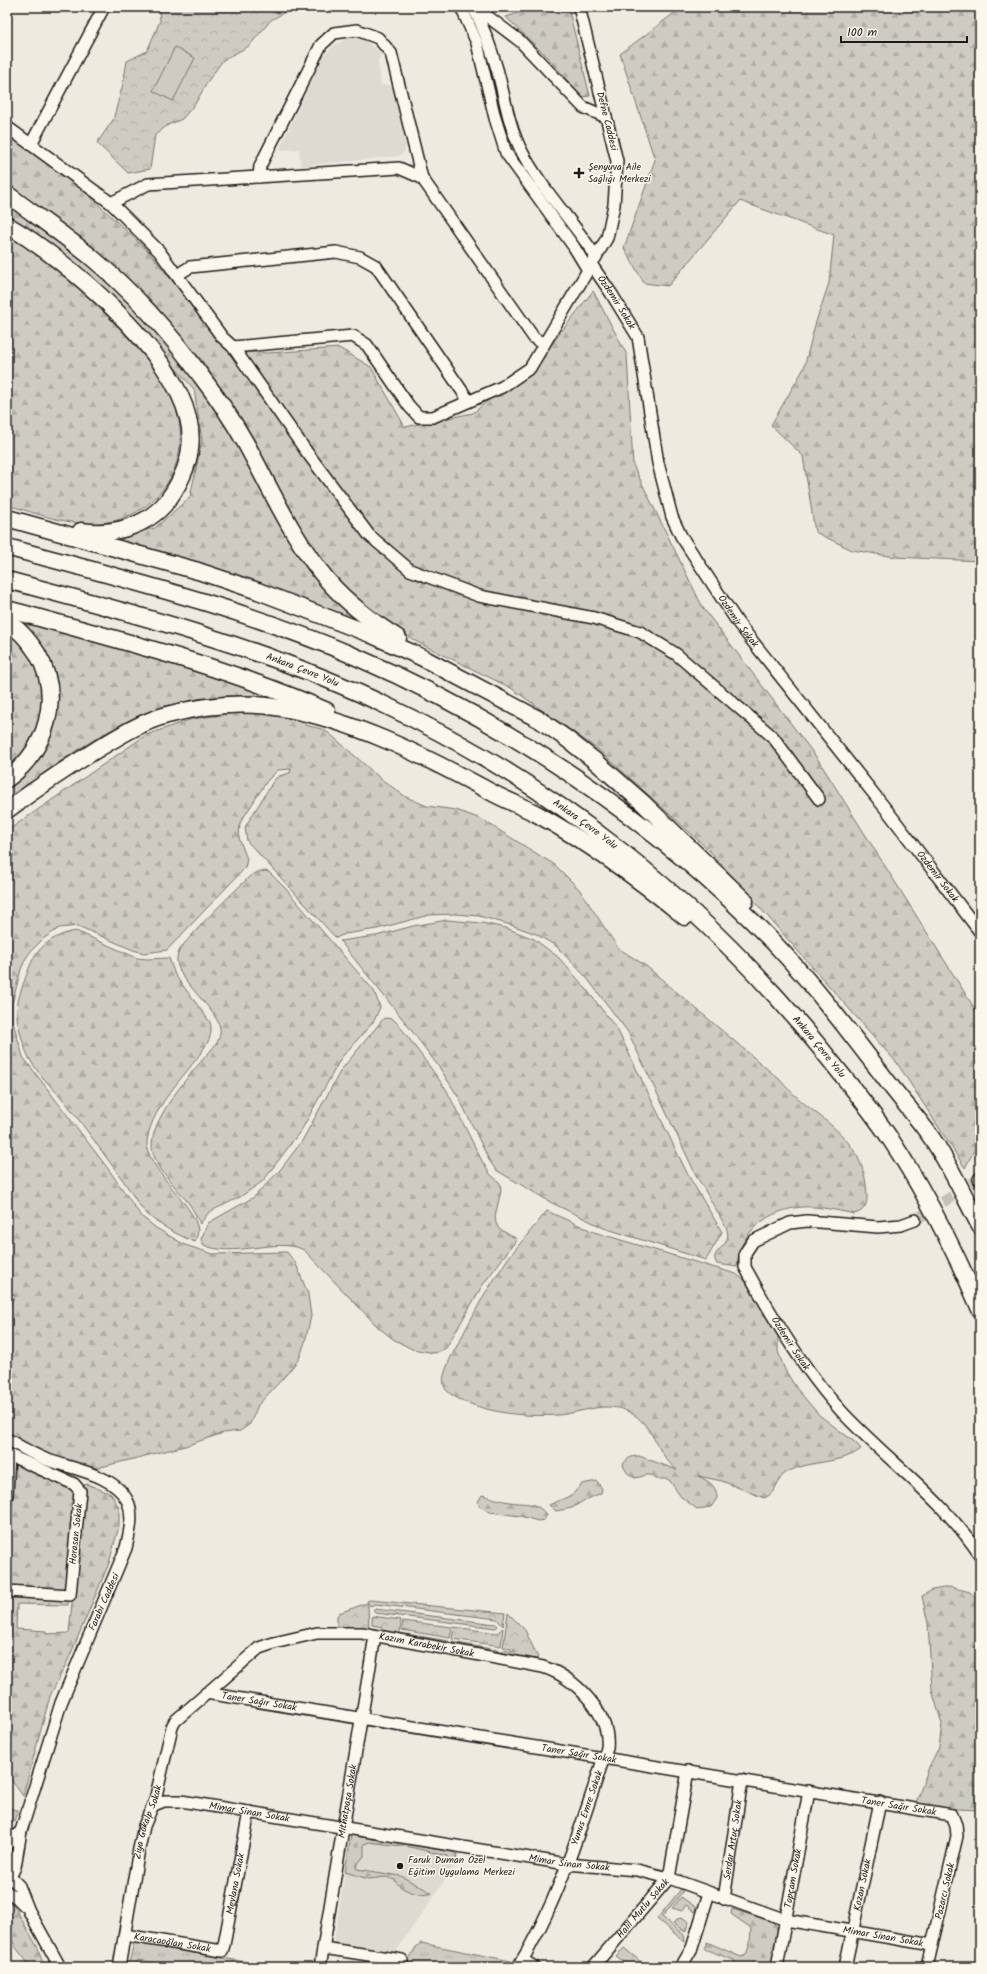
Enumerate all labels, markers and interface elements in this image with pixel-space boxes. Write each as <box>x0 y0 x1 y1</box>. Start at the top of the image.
scale bar <box>841 18 967 44</box>
text: 100 m <box>847 23 878 42</box>
street label: Defne Caddesi <box>592 90 622 153</box>
place label: Şenyuva Aile Sağlığı Merkezi <box>588 159 651 187</box>
marker: Şenyuva Aile Sağlığı Merkezi <box>573 167 585 179</box>
street label: Özdemir Sokak <box>593 272 640 333</box>
street label: Özdemir Sokak <box>714 592 763 651</box>
street label: Ankara Çevre Yolu <box>264 649 342 692</box>
street label: Ankara Çevre Yolu <box>549 795 621 853</box>
street label: Özdemir Sokak <box>913 847 963 906</box>
street label: Ankara Çevre Yolu <box>788 1012 850 1082</box>
street label: Özdemir Sokak <box>767 1313 814 1374</box>
street label: Horasan Sokak <box>65 1502 87 1565</box>
street label: Farabi Caddesi <box>84 1570 124 1633</box>
street label: Kazım Karabekir Sokak <box>378 1628 476 1662</box>
street label: Taner Sağır Sokak <box>221 1688 298 1716</box>
street label: Taner Sağır Sokak <box>540 1740 618 1768</box>
street label: Mithatpaşa Sokak <box>334 1763 362 1839</box>
street label: Yunus Emre Sokak <box>567 1768 607 1848</box>
street label: Ziya Gökalp Sokak <box>129 1783 166 1861</box>
street label: Taner Sağır Sokak <box>860 1792 938 1820</box>
street label: Mimar Sinan Sokak <box>208 1798 291 1827</box>
street label: Serdar Artuç Sokak <box>719 1798 747 1881</box>
street label: Topçam Sokak <box>780 1847 806 1909</box>
street label: Mimar Sinan Sokak <box>528 1850 611 1876</box>
street label: Mevlana Sokak <box>222 1852 249 1916</box>
place label: Faruk Duman Özel Eğitim Uygulama Merkezi <box>408 1852 515 1880</box>
street label: Kozan Sokak <box>849 1857 876 1912</box>
marker: Faruk Duman Özel Eğitim Uygulama Merkezi <box>395 1861 405 1871</box>
street label: Pazarcı Sokak <box>931 1861 959 1921</box>
street label: Halil Mutlu Sokak <box>613 1875 673 1942</box>
street label: Mimar Sinan Sokak <box>842 1922 925 1951</box>
street label: Karacaoğlan Sokak <box>133 1929 212 1957</box>

